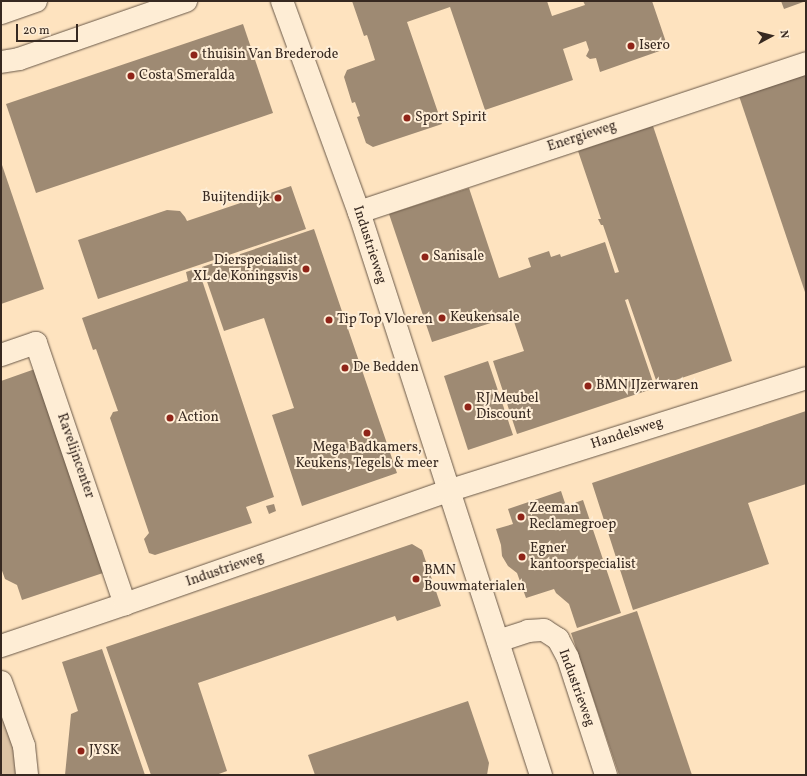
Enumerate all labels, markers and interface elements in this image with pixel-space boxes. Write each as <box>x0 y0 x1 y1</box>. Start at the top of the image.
scale bar <box>18 16 80 42</box>
north arrow <box>751 16 791 56</box>
text: 20 m <box>23 23 50 39</box>
text: N <box>775 30 791 39</box>
place label: Isero <box>639 38 670 54</box>
marker: Isero <box>626 41 636 51</box>
place label: thuisin Van Brederode <box>202 47 339 63</box>
marker: thuisin Van Brederode <box>189 50 199 60</box>
place label: Costa Smeralda <box>139 68 235 84</box>
marker: Costa Smeralda <box>126 71 136 81</box>
place label: Sport Spirit <box>415 110 487 126</box>
marker: Sport Spirit <box>402 113 412 123</box>
street label: Energieweg <box>545 118 619 156</box>
place label: Buijtendijk <box>202 190 270 206</box>
marker: Buijtendijk <box>273 193 283 203</box>
street label: Industrieweg <box>348 204 390 286</box>
place label: Sanisale <box>433 249 484 265</box>
marker: Sanisale <box>420 252 430 262</box>
place label: Dierspecialist XL de Koningsvis <box>193 253 298 286</box>
marker: Dierspecialist XL de Koningsvis <box>301 264 311 274</box>
place label: Keukensale <box>450 310 520 326</box>
place label: Tip Top Vloeren <box>337 312 434 328</box>
marker: Keukensale <box>437 313 447 323</box>
marker: Tip Top Vloeren <box>324 315 334 325</box>
place label: De Bedden <box>353 360 419 376</box>
marker: De Bedden <box>340 363 350 373</box>
place label: BMN IJzerwaren <box>596 378 699 394</box>
marker: BMN IJzerwaren <box>583 381 593 391</box>
place label: RJ Meubel Discount <box>476 391 539 424</box>
marker: RJ Meubel Discount <box>463 402 473 412</box>
place label: Action <box>178 410 219 426</box>
street label: Ravelijncenter <box>53 411 97 501</box>
marker: Action <box>165 413 175 423</box>
street label: Handelsweg <box>589 414 665 454</box>
marker: Mega Badkamers, Keukens, Tegels & meer <box>362 428 372 438</box>
place label: Mega Badkamers, Keukens, Tegels & meer <box>295 440 439 472</box>
place label: Zeeman Reclamegroep <box>529 501 616 534</box>
marker: Zeeman Reclamegroep <box>516 512 526 522</box>
place label: Egner kantoorspecialist <box>530 541 636 574</box>
street label: Industrieweg <box>184 549 266 591</box>
marker: Egner kantoorspecialist <box>517 552 527 562</box>
place label: BMN Bouwmaterialen <box>424 563 525 596</box>
marker: BMN Bouwmaterialen <box>411 574 421 584</box>
street label: Industrieweg <box>554 647 598 729</box>
place label: JYSK <box>89 743 119 759</box>
marker: JYSK <box>76 746 86 756</box>

